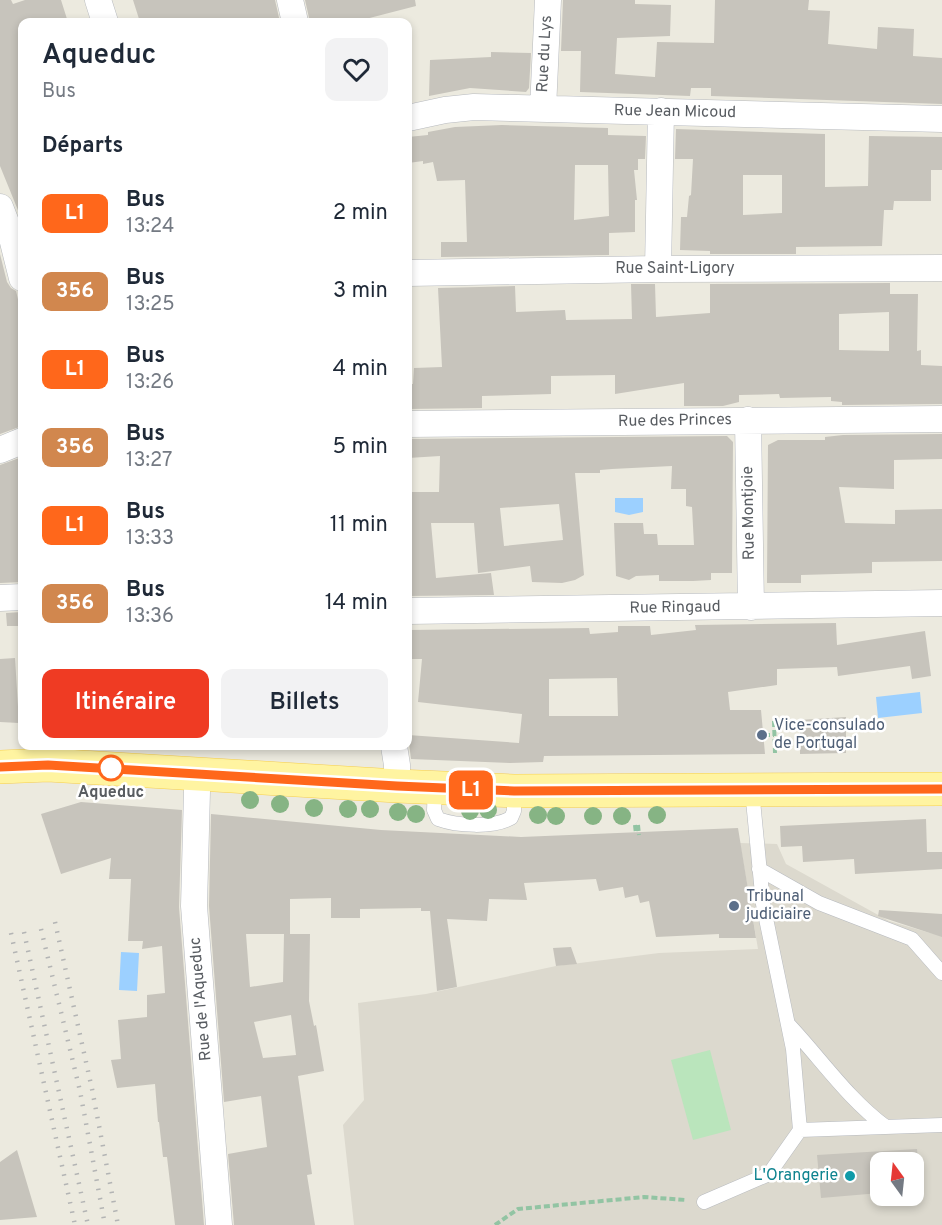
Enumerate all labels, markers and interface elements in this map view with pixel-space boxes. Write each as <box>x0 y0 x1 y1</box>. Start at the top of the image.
street label: Rue du Lys <box>533 15 557 93</box>
text: Aqueduc <box>42 38 156 74</box>
button: heart <box>325 38 388 101</box>
text: Bus <box>42 79 76 105</box>
street label: Rue Jean Micoud <box>614 101 736 123</box>
text: Départs <box>42 133 123 160</box>
text: Bus <box>126 187 165 214</box>
text: L1 <box>65 200 85 227</box>
text: 2 min <box>333 200 388 227</box>
text: 13:24 <box>126 214 174 240</box>
street label: Rue Saint-Ligory <box>615 259 735 279</box>
text: Bus <box>126 265 165 292</box>
text: 356 <box>56 278 94 305</box>
text: 3 min <box>333 278 388 305</box>
text: 13:25 <box>126 292 175 318</box>
text: Bus <box>126 343 165 370</box>
text: L1 <box>65 356 85 383</box>
text: 4 min <box>333 356 388 383</box>
text: 13:26 <box>126 370 174 396</box>
street label: Rue des Princes <box>618 410 732 432</box>
text: Bus <box>126 421 165 448</box>
text: 356 <box>56 434 94 461</box>
text: 5 min <box>333 434 388 461</box>
text: 13:27 <box>126 448 172 474</box>
street label: Rue Montjoie <box>738 466 760 560</box>
text: Bus <box>126 499 165 526</box>
text: L1 <box>65 512 85 539</box>
text: 11 min <box>330 512 388 539</box>
text: 13:33 <box>126 526 174 552</box>
text: Bus <box>126 577 165 604</box>
text: 356 <box>56 590 94 617</box>
text: 14 min <box>325 590 388 617</box>
street label: Rue Ringaud <box>629 597 721 619</box>
text: 13:36 <box>126 604 174 630</box>
button: Itinéraire <box>42 669 209 738</box>
button: Billets <box>221 669 388 738</box>
place label: Vice-consulado de Portugal <box>774 716 885 754</box>
marker: Vice-consulado de Portugal <box>755 728 769 742</box>
marker: Aqueduc <box>98 755 124 781</box>
line badge: L1 <box>444 770 498 810</box>
text: L1 <box>461 777 481 804</box>
place label: Aqueduc <box>78 783 144 803</box>
place label: Tribunal judiciaire <box>745 887 811 925</box>
marker: Tribunal judiciaire <box>727 899 741 913</box>
street label: Rue de l'Aqueduc <box>186 936 216 1062</box>
north arrow <box>870 1152 924 1206</box>
map controls <box>870 1152 924 1206</box>
place label: L'Orangerie <box>754 1166 838 1186</box>
marker: L'Orangerie <box>843 1169 857 1183</box>

